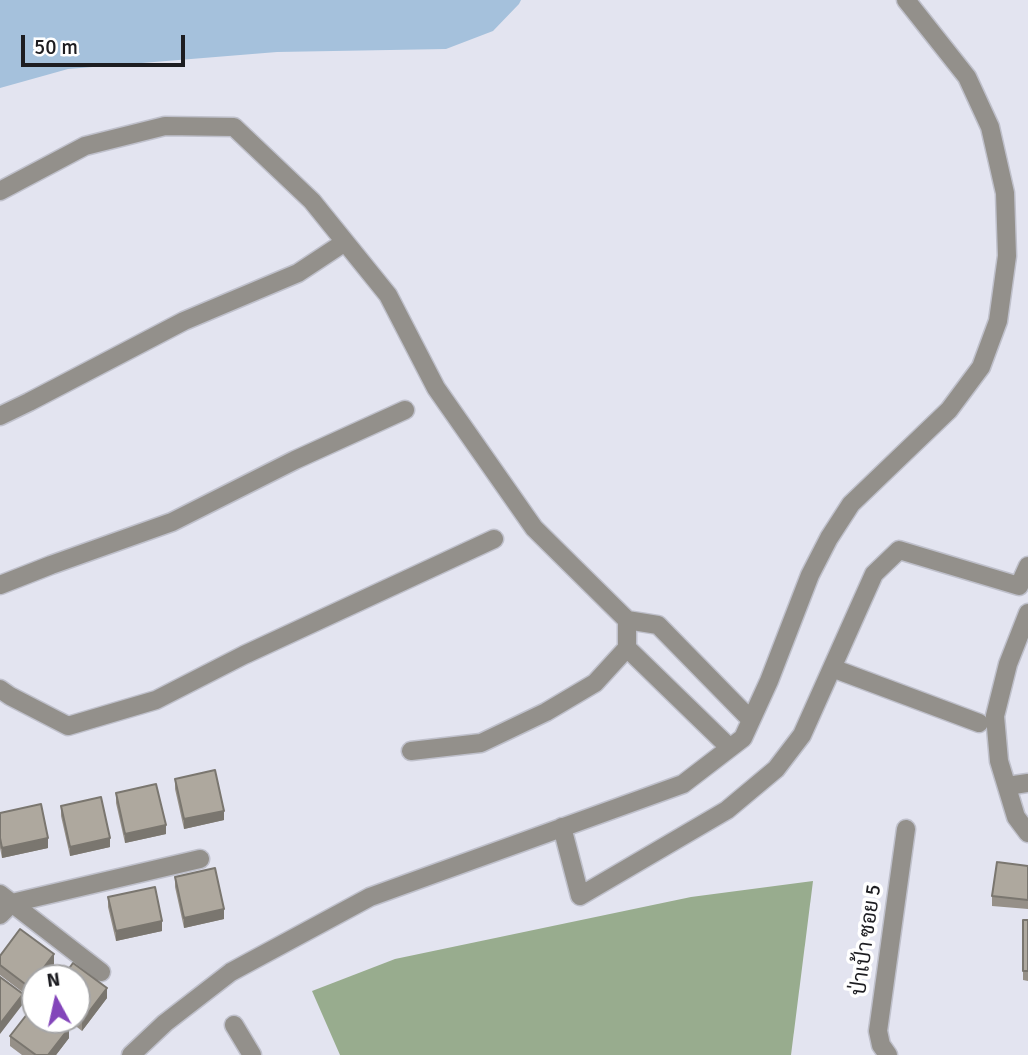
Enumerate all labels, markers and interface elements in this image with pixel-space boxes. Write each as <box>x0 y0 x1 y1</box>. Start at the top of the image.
scale bar <box>24 21 189 65</box>
text: 50 m <box>34 34 78 60</box>
street label: ป่าเป้า ซอย 5 <box>847 883 887 997</box>
north arrow <box>21 964 91 1034</box>
text: N <box>45 967 62 993</box>

